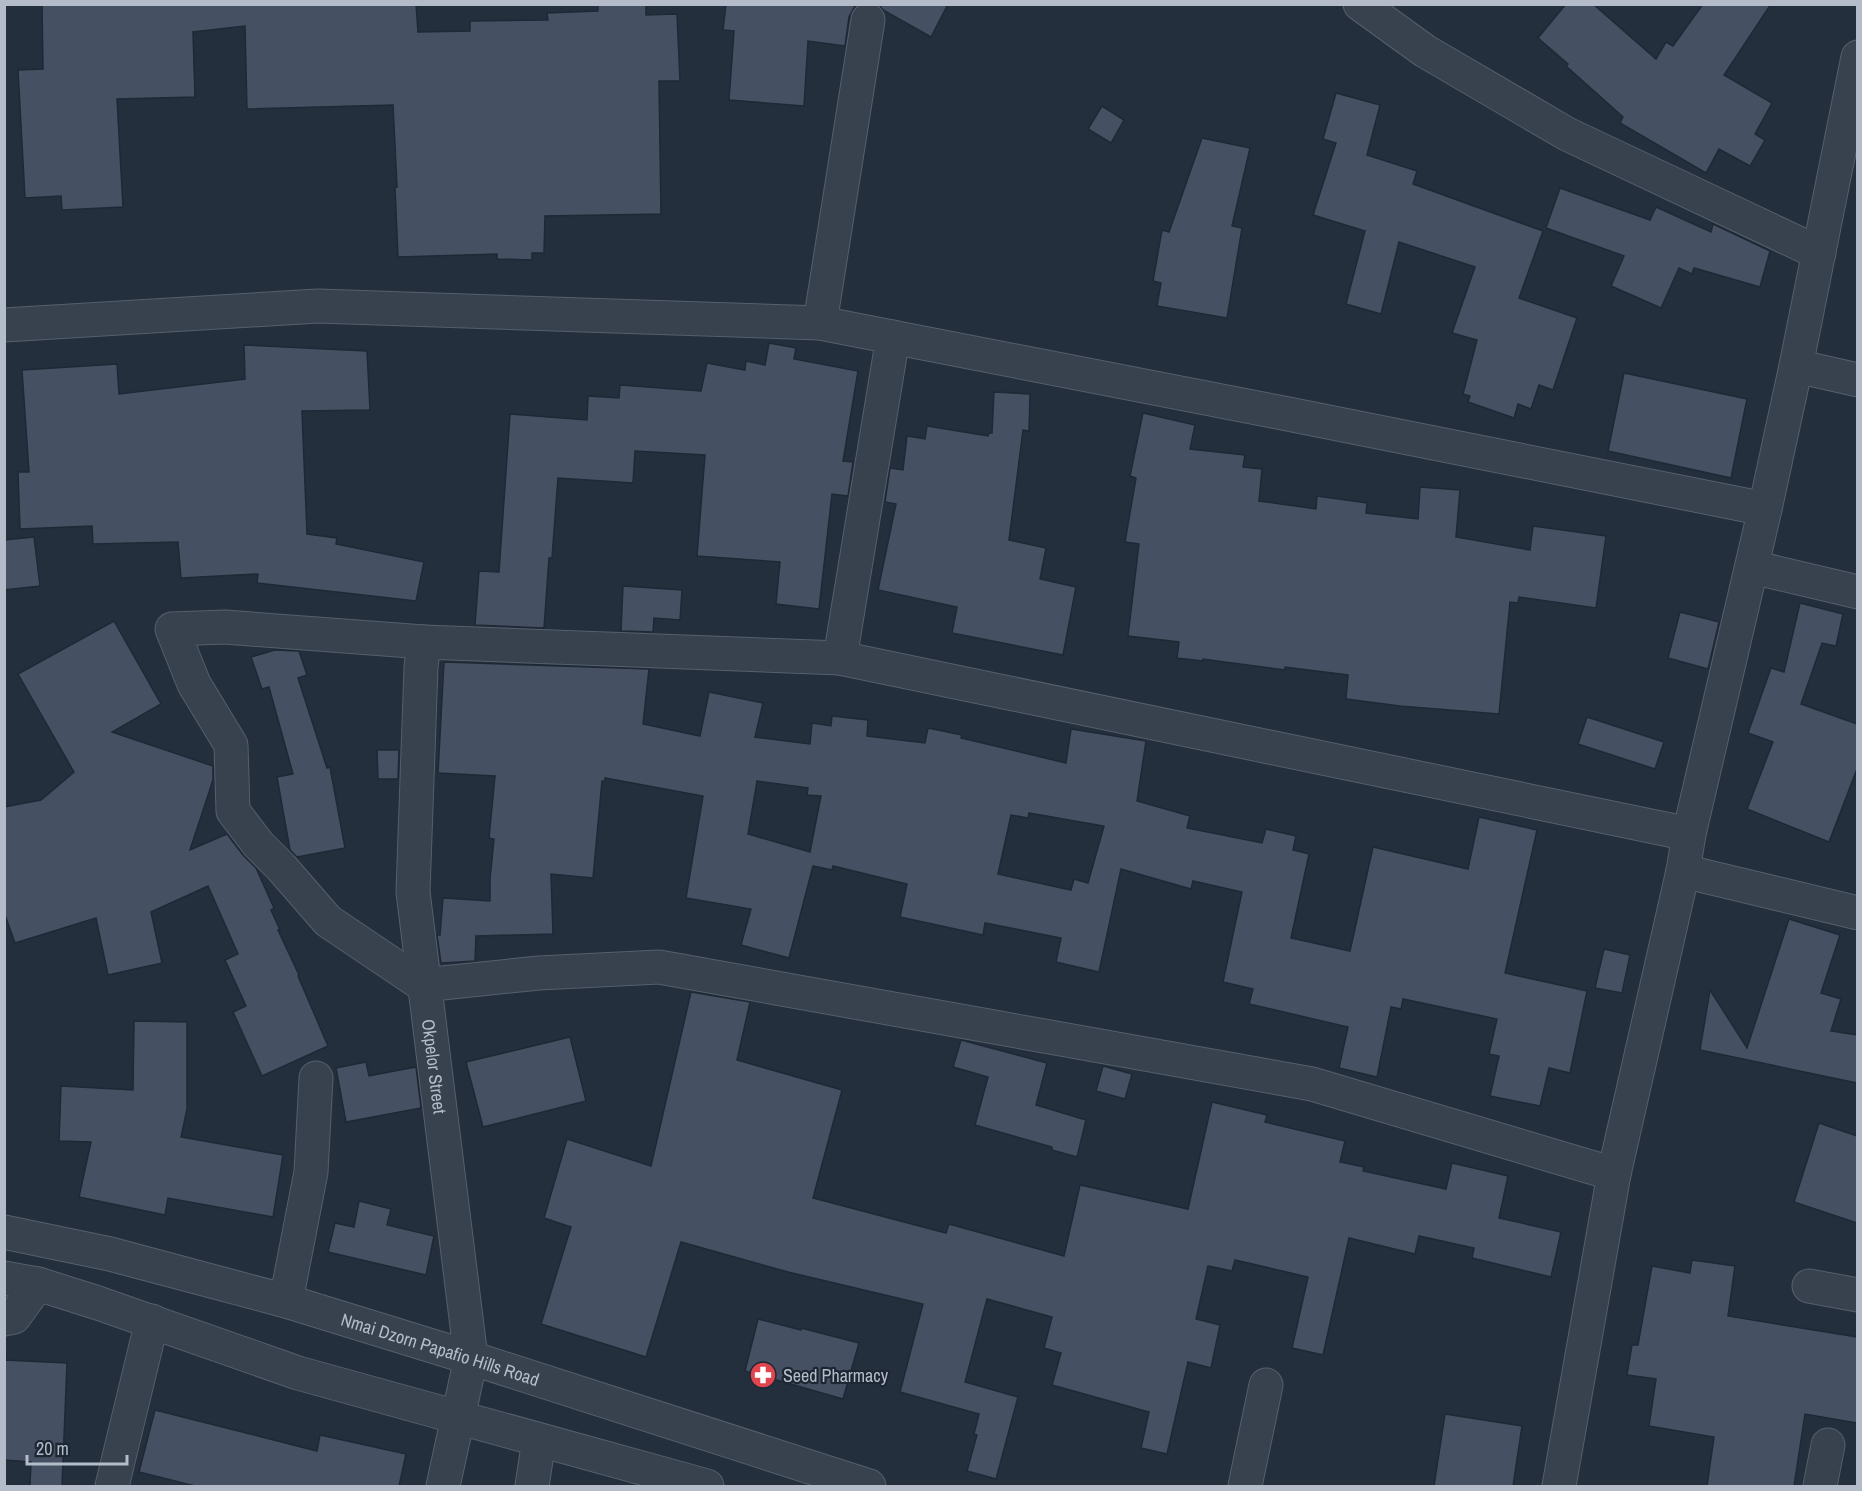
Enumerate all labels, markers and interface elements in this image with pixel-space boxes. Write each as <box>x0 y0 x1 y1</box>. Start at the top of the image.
street label: Okpelor Street <box>416 1018 453 1115</box>
street label: Nmai Dzorn Papafio Hills Road <box>338 1306 542 1392</box>
pharmacy icon: Seed Pharmacy <box>748 1360 778 1390</box>
place label: Seed Pharmacy <box>783 1363 889 1388</box>
scale bar <box>27 1428 128 1466</box>
text: 20 m <box>36 1436 69 1461</box>

